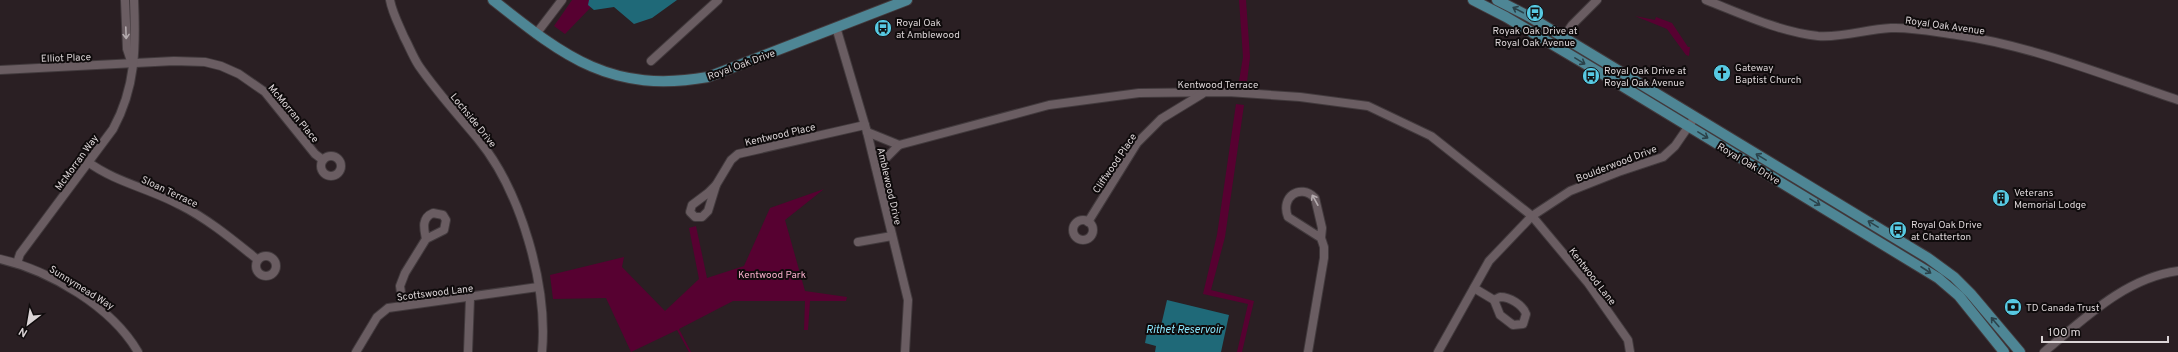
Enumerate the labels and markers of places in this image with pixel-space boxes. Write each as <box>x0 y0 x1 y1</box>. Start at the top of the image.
bus stop icon: Royak Oak Drive at Royal Oak Avenue <box>1525 3 1545 23</box>
place label: Royal Oak at Amblewood <box>896 17 960 42</box>
bus stop icon: Royal Oak at Amblewood <box>873 18 893 38</box>
place label: Royak Oak Drive at Royal Oak Avenue <box>1493 25 1578 50</box>
place label: Gateway Baptist Church <box>1735 62 1802 87</box>
church icon: Gateway Baptist Church <box>1712 63 1732 83</box>
place label: Royal Oak Drive at Royal Oak Avenue <box>1604 65 1686 90</box>
bus stop icon: Royal Oak Drive at Royal Oak Avenue <box>1581 66 1601 86</box>
place label: Veterans Memorial Lodge <box>2014 187 2086 212</box>
building icon: Veterans Memorial Lodge <box>1991 188 2011 208</box>
place label: Royal Oak Drive at Chatterton <box>1911 219 1982 244</box>
bus stop icon: Royal Oak Drive at Chatterton <box>1888 220 1908 240</box>
bank icon: TD Canada Trust <box>2003 297 2023 317</box>
place label: TD Canada Trust <box>2026 302 2100 315</box>

